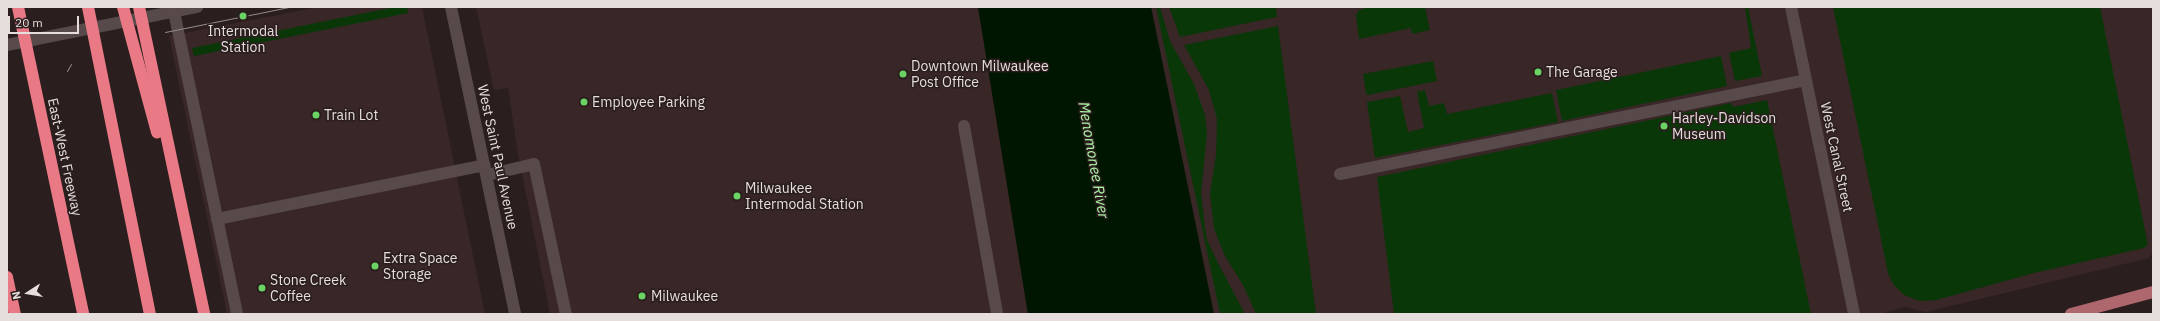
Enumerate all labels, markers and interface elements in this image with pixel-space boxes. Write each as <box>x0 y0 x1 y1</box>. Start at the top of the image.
scale bar <box>10 8 81 34</box>
marker: Intermodal Station <box>238 11 248 21</box>
text: 20 m <box>15 15 43 30</box>
place label: Intermodal Station <box>208 23 278 56</box>
place label: Downtown Milwaukee Post Office <box>911 58 1049 90</box>
place label: The Garage <box>1546 64 1618 80</box>
marker: The Garage <box>1533 67 1543 77</box>
marker: Downtown Milwaukee Post Office <box>898 69 908 79</box>
street label: West Saint Paul Avenue <box>474 83 522 231</box>
place label: Employee Parking <box>592 94 705 110</box>
street label: East-West Freeway <box>44 96 86 218</box>
marker: Employee Parking <box>579 97 589 107</box>
water label: Menomonee River <box>1075 100 1113 220</box>
street label: West Canal Street <box>1817 100 1857 214</box>
place label: Train Lot <box>324 107 378 123</box>
marker: Train Lot <box>311 110 321 120</box>
place label: Harley-Davidson Museum <box>1672 110 1776 142</box>
marker: Harley-Davidson Museum <box>1659 121 1669 131</box>
place label: Milwaukee Intermodal Station <box>745 180 864 212</box>
marker: Milwaukee Intermodal Station <box>732 191 742 201</box>
place label: Extra Space Storage <box>383 250 457 282</box>
marker: Extra Space Storage <box>370 261 380 271</box>
place label: Stone Creek Coffee <box>270 272 346 304</box>
north arrow <box>8 273 48 313</box>
marker: Stone Creek Coffee <box>257 283 267 293</box>
place label: Milwaukee <box>651 288 718 304</box>
text: N <box>9 290 24 301</box>
marker: Milwaukee <box>636 290 648 302</box>

